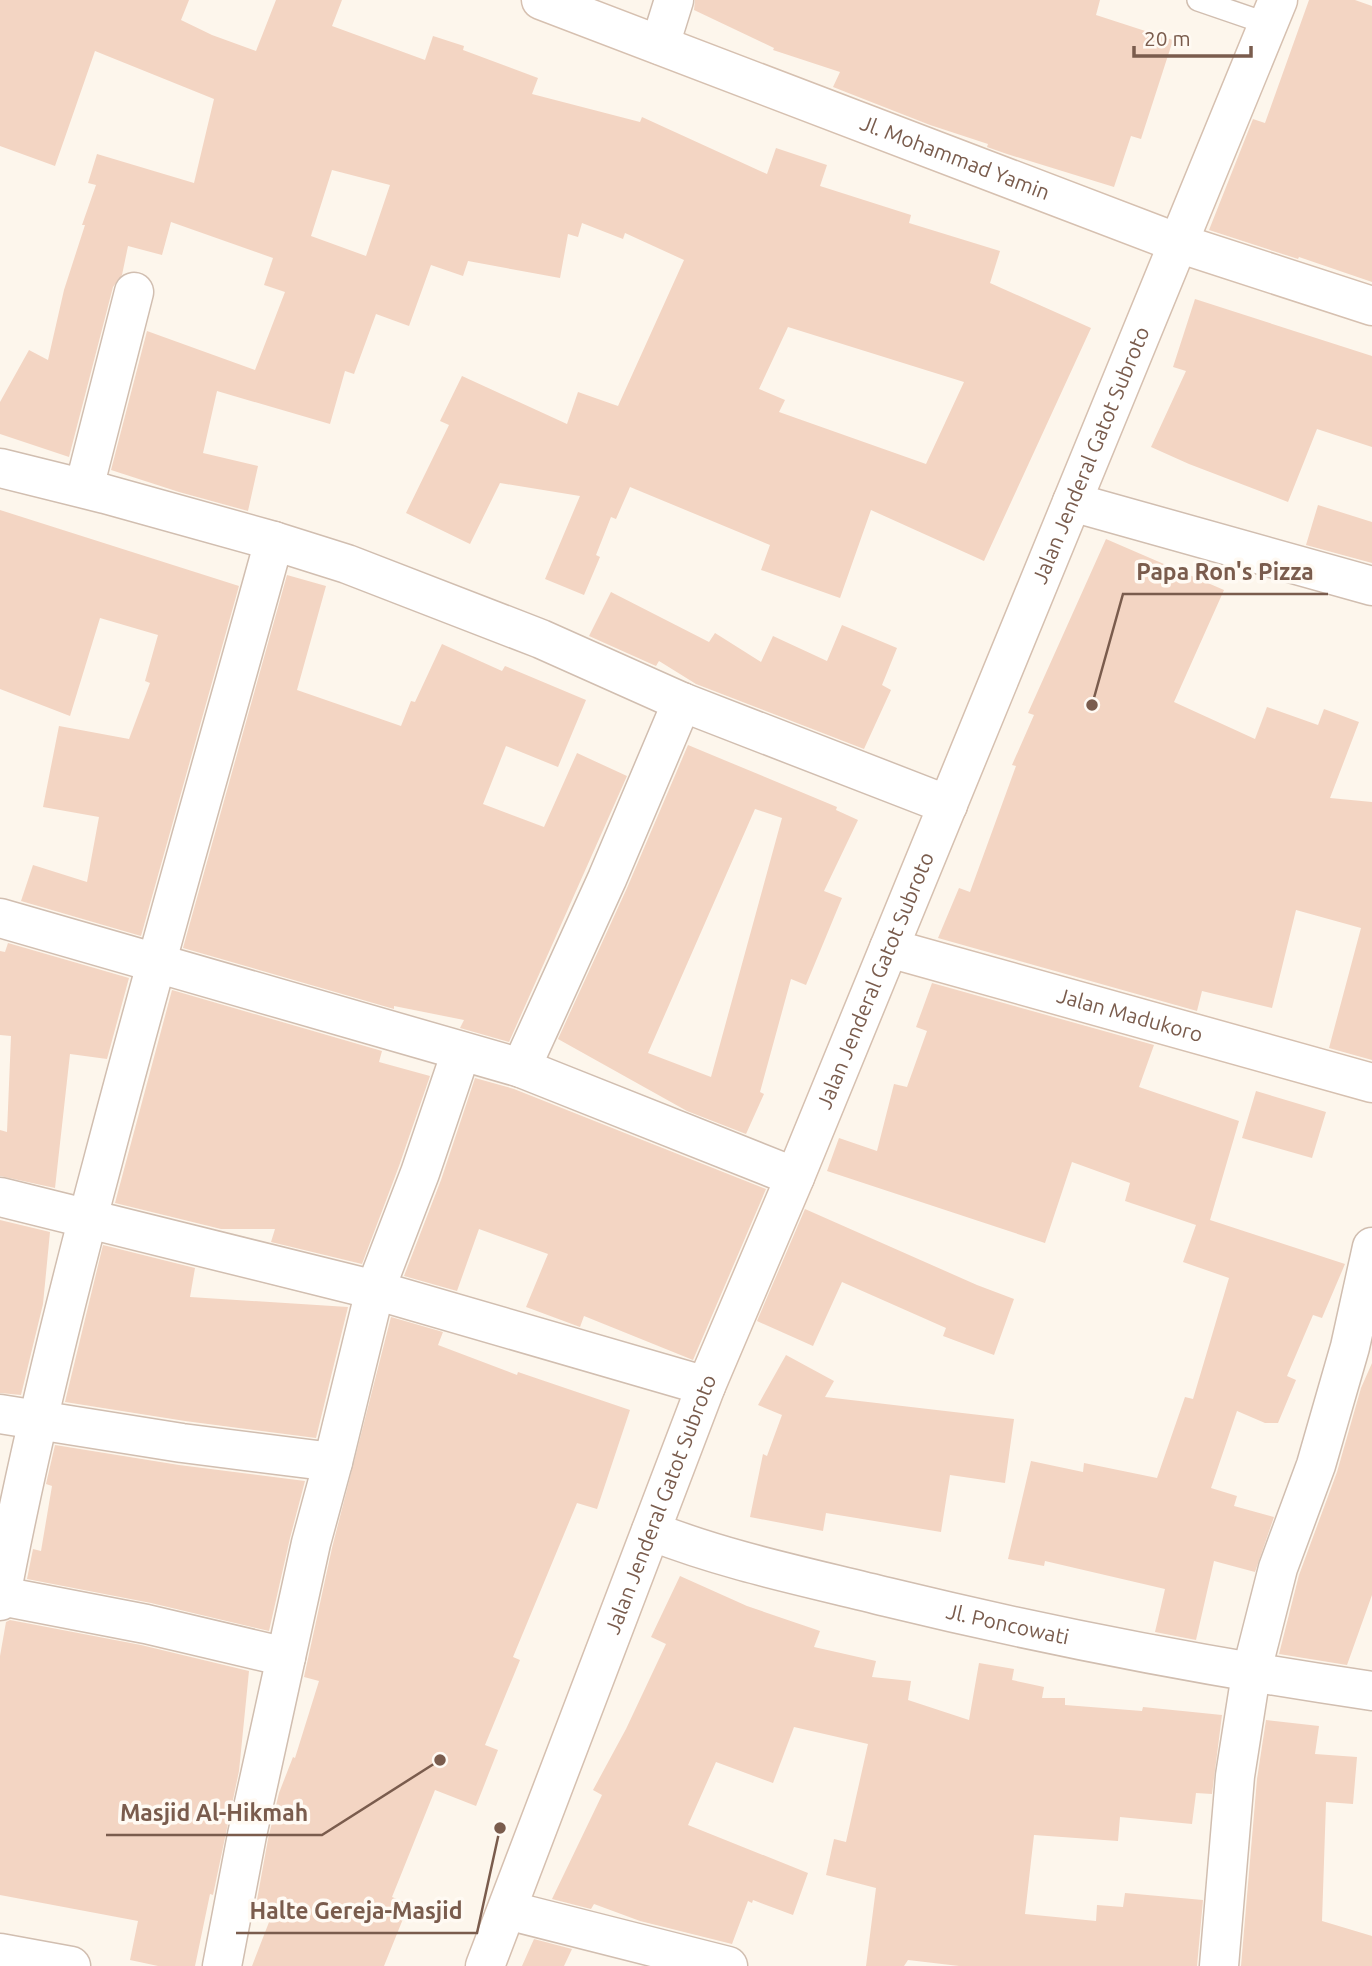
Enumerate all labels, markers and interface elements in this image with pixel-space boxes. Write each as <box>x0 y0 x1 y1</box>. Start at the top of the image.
scale bar <box>1134 14 1251 58</box>
text: 20 m <box>1144 26 1191 50</box>
street label: Jl. Mohammad Yamin <box>857 110 1053 204</box>
street label: Jalan Jenderal Gatot Subroto <box>1027 323 1154 587</box>
callout: Papa Ron's Pizza <box>1123 550 1328 594</box>
text: Papa Ron's Pizza <box>1136 559 1314 584</box>
street label: Jalan Jenderal Gatot Subroto <box>811 848 938 1112</box>
street label: Jalan Madukoro <box>1054 983 1206 1046</box>
street label: Jalan Jenderal Gatot Subroto <box>600 1371 720 1637</box>
street label: Jl. Poncowati <box>944 1598 1071 1649</box>
callout: Masjid Al-Hikmah <box>106 1791 322 1835</box>
text: Masjid Al-Hikmah <box>120 1800 308 1825</box>
callout: Halte Gereja-Masjid <box>236 1889 477 1933</box>
text: Halte Gereja-Masjid <box>250 1898 462 1923</box>

